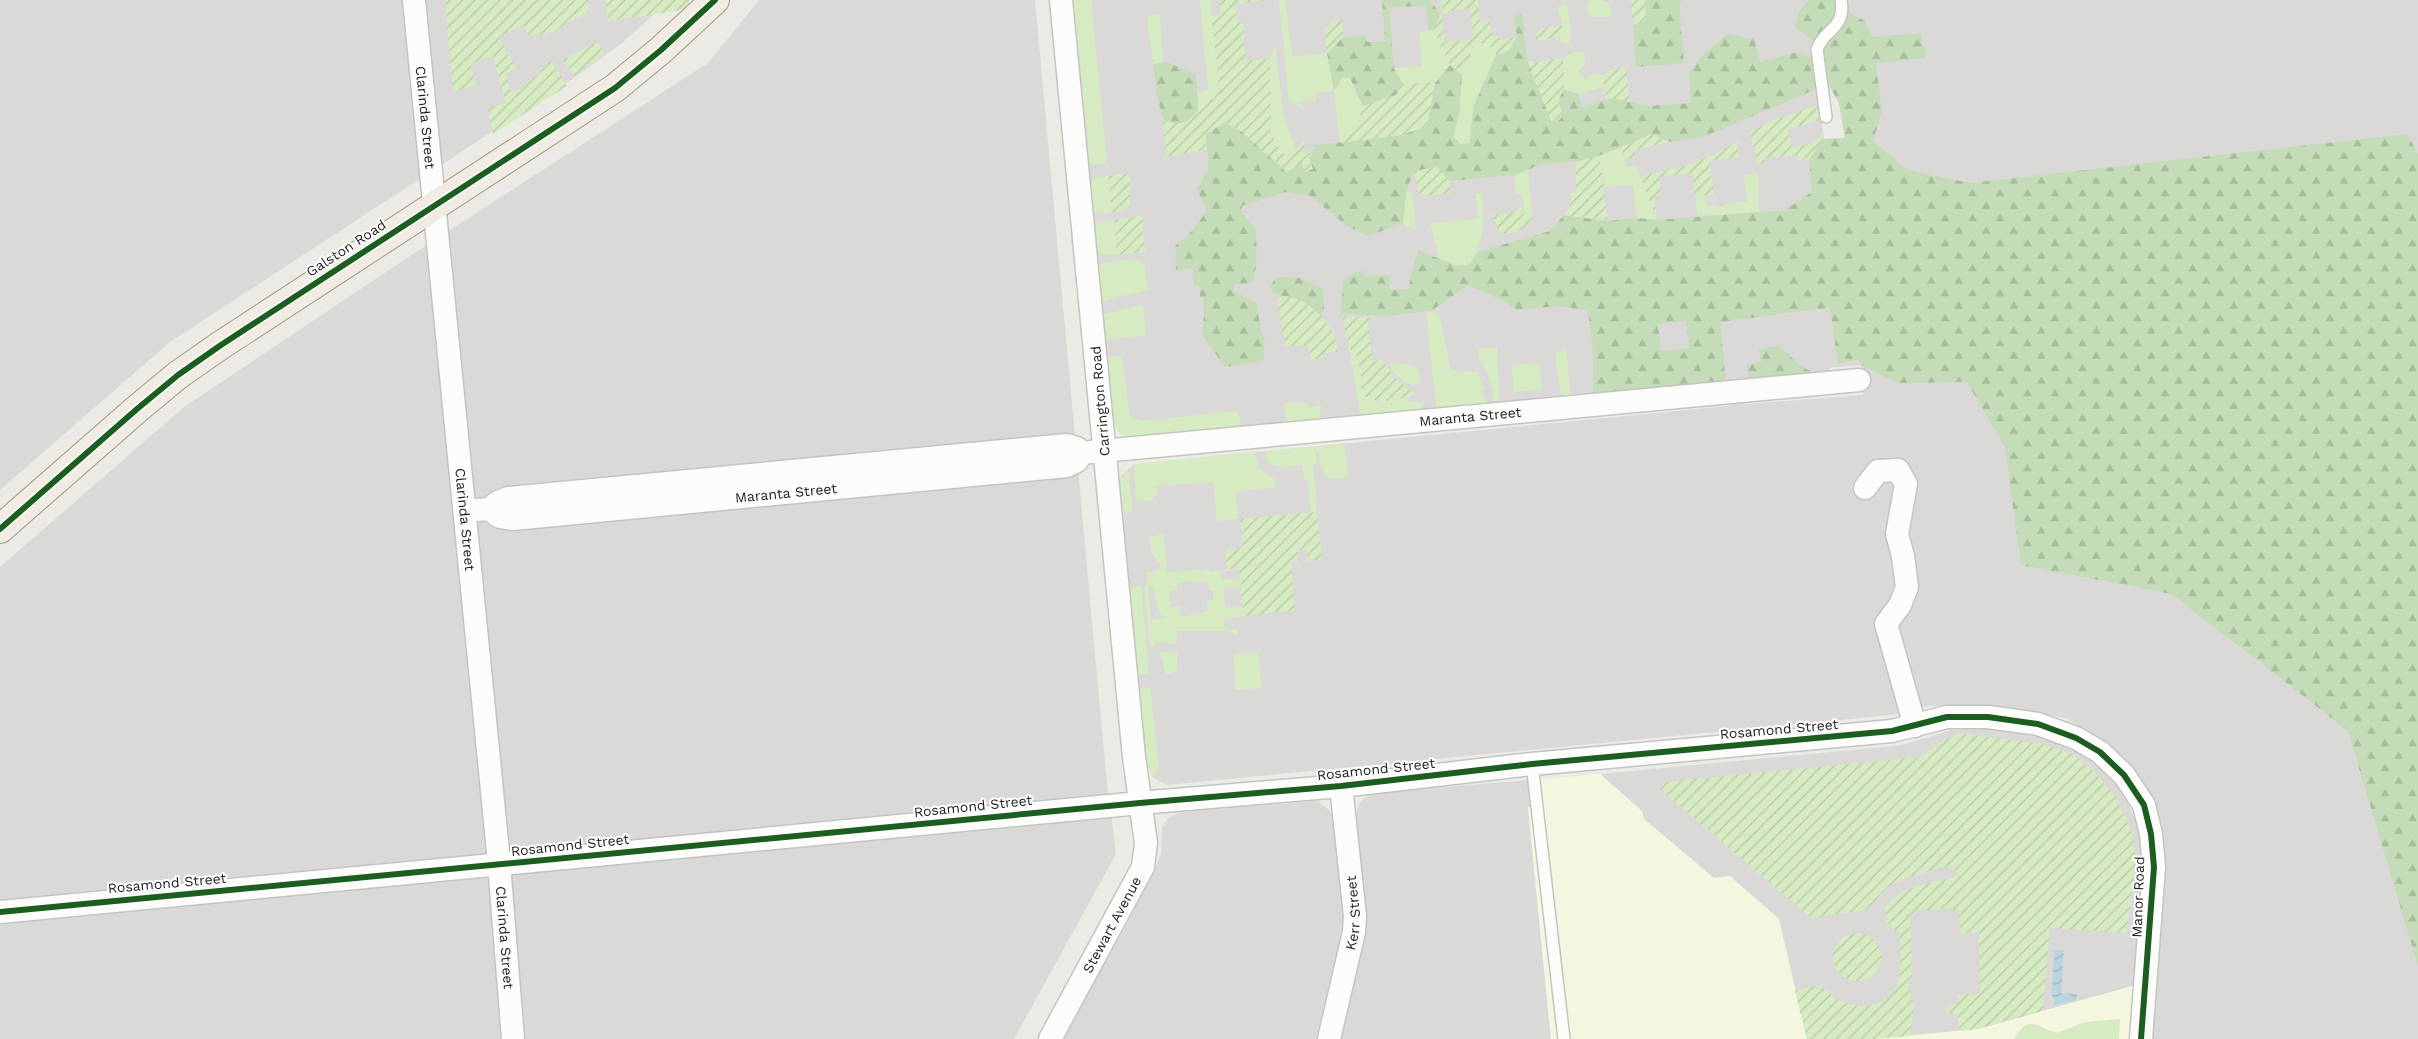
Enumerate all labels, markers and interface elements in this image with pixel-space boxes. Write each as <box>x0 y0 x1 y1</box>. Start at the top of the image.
street label: Clarinda Street <box>413 65 439 170</box>
street label: Galston Road <box>303 216 389 280</box>
street label: Carrington Road <box>1087 345 1113 457</box>
street label: Maranta Street <box>1419 404 1522 429</box>
street label: Clarinda Street <box>452 467 478 572</box>
street label: Maranta Street <box>734 480 838 506</box>
street label: Rosamond Street <box>1719 716 1839 742</box>
street label: Rosamond Street <box>1316 755 1436 783</box>
street label: Rosamond Street <box>913 792 1033 820</box>
street label: Rosamond Street <box>510 831 630 859</box>
street label: Manor Road <box>2129 856 2147 938</box>
street label: Rosamond Street <box>107 870 227 896</box>
street label: Stewart Avenue <box>1079 874 1144 976</box>
street label: Kerr Street <box>1342 875 1363 952</box>
street label: Clarinda Street <box>493 885 517 990</box>

